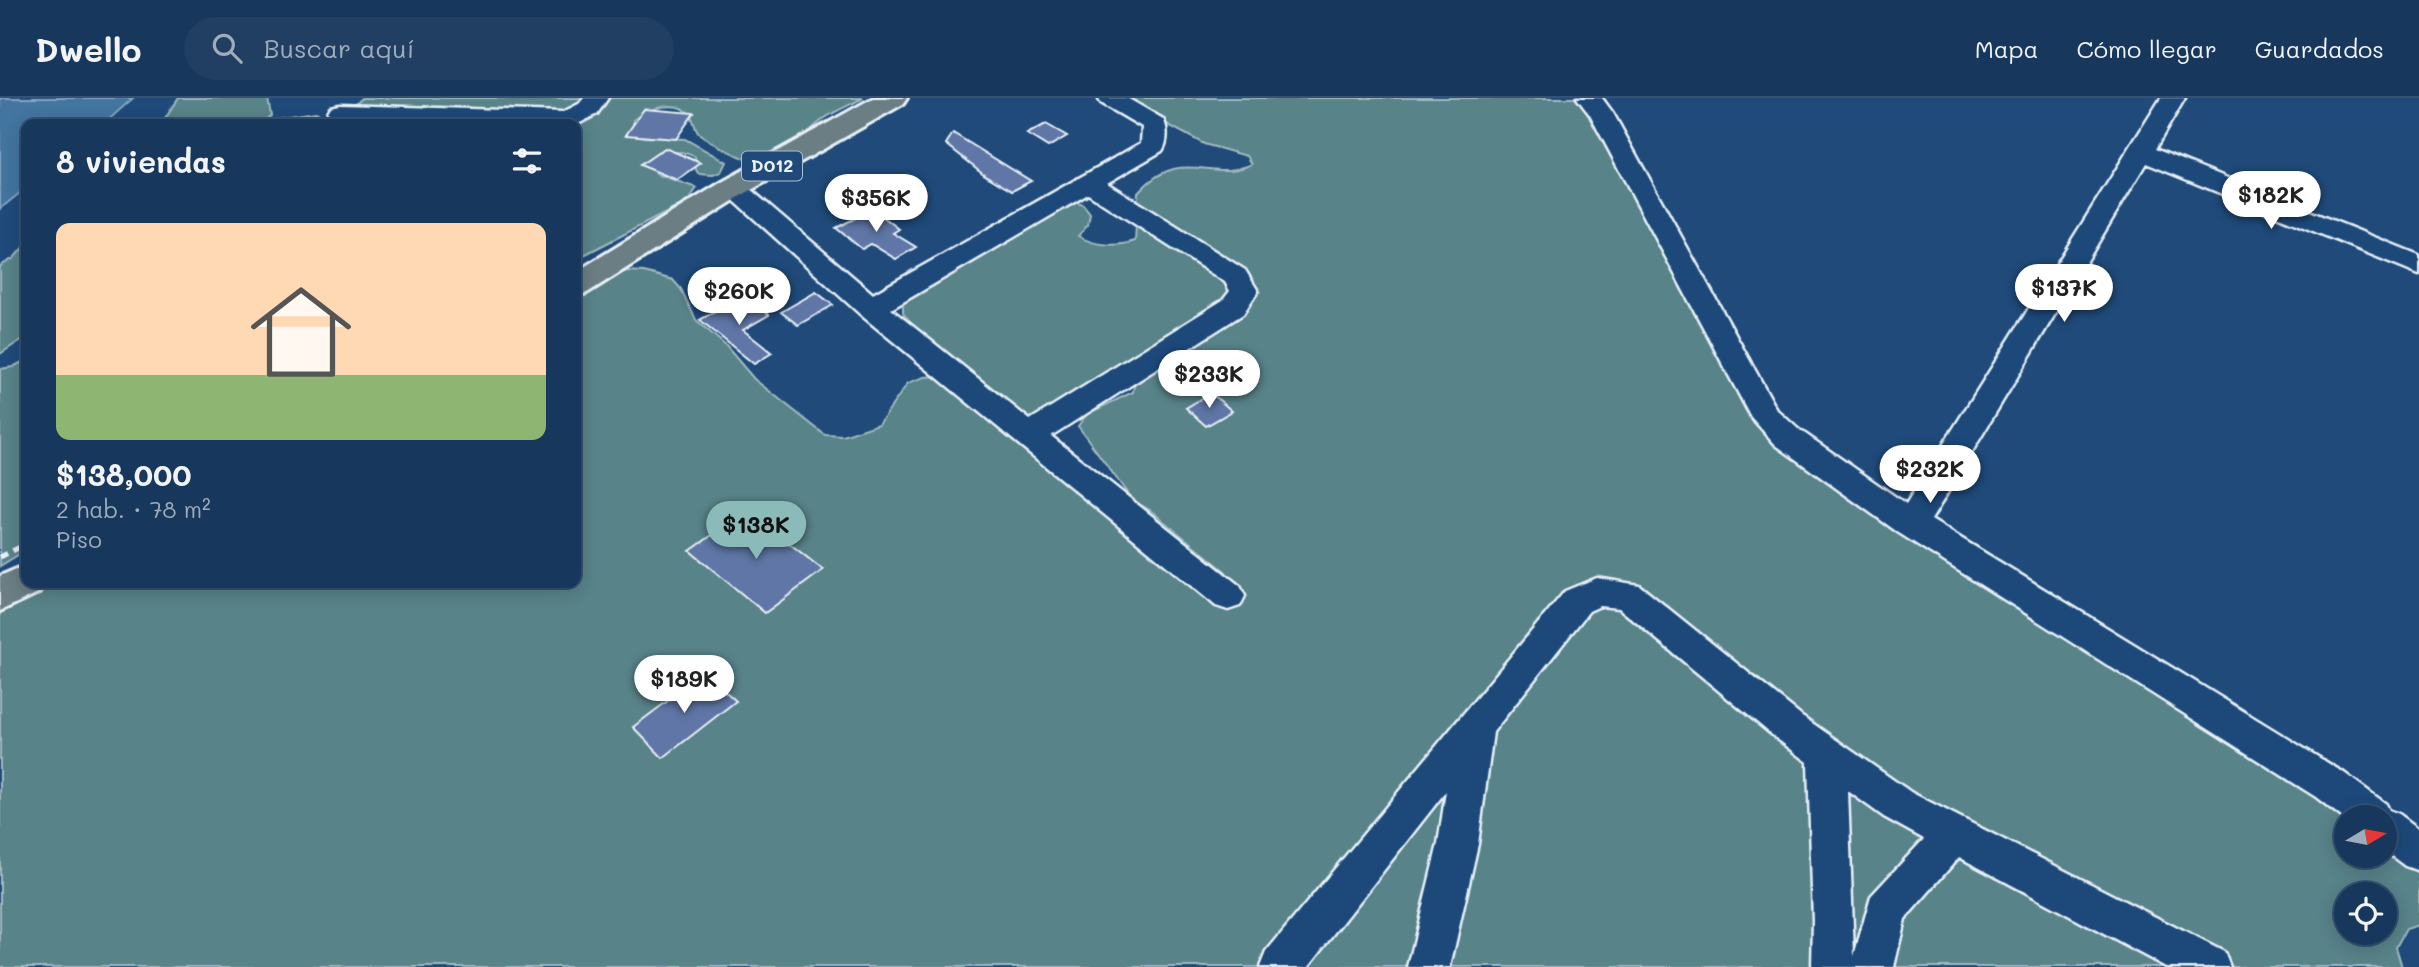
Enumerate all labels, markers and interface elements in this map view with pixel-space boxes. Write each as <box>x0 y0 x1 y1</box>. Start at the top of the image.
search box <box>184 17 674 80</box>
text: Dwello <box>35 27 142 70</box>
icon: search <box>208 29 246 67</box>
text: Buscar aquí <box>264 31 415 65</box>
text: Mapa <box>1975 33 2039 64</box>
text: Cómo llegar <box>2077 33 2217 64</box>
text: Guardados <box>2255 33 2384 64</box>
text: 8 viviendas <box>56 141 226 181</box>
icon: filters <box>508 142 546 180</box>
road number: D012 <box>742 152 802 180</box>
pin: $182K <box>2222 172 2320 231</box>
pin: $356K <box>827 174 925 234</box>
text: $182K <box>2238 179 2304 209</box>
text: $356K <box>841 182 911 212</box>
pin: $137K <box>2015 264 2113 324</box>
pin: $260K <box>690 268 788 327</box>
icon: home <box>238 269 364 395</box>
text: $137K <box>2031 272 2097 302</box>
text: $260K <box>704 275 774 305</box>
pin: $233K <box>1160 350 1258 410</box>
text: $233K <box>1174 358 1244 388</box>
pin: $232K <box>1881 446 1979 505</box>
text: $232K <box>1896 453 1964 483</box>
text: $138,000 <box>56 454 192 494</box>
text: 2 hab. · 78 m² <box>56 494 211 524</box>
pin: $138K <box>707 502 805 561</box>
text: $138K <box>722 509 790 539</box>
text: Piso <box>56 524 102 554</box>
pin: $189K <box>635 656 733 715</box>
text: $189K <box>650 663 718 693</box>
north arrow <box>2334 805 2398 868</box>
map controls <box>2334 805 2397 945</box>
button: locate <box>2334 882 2397 945</box>

